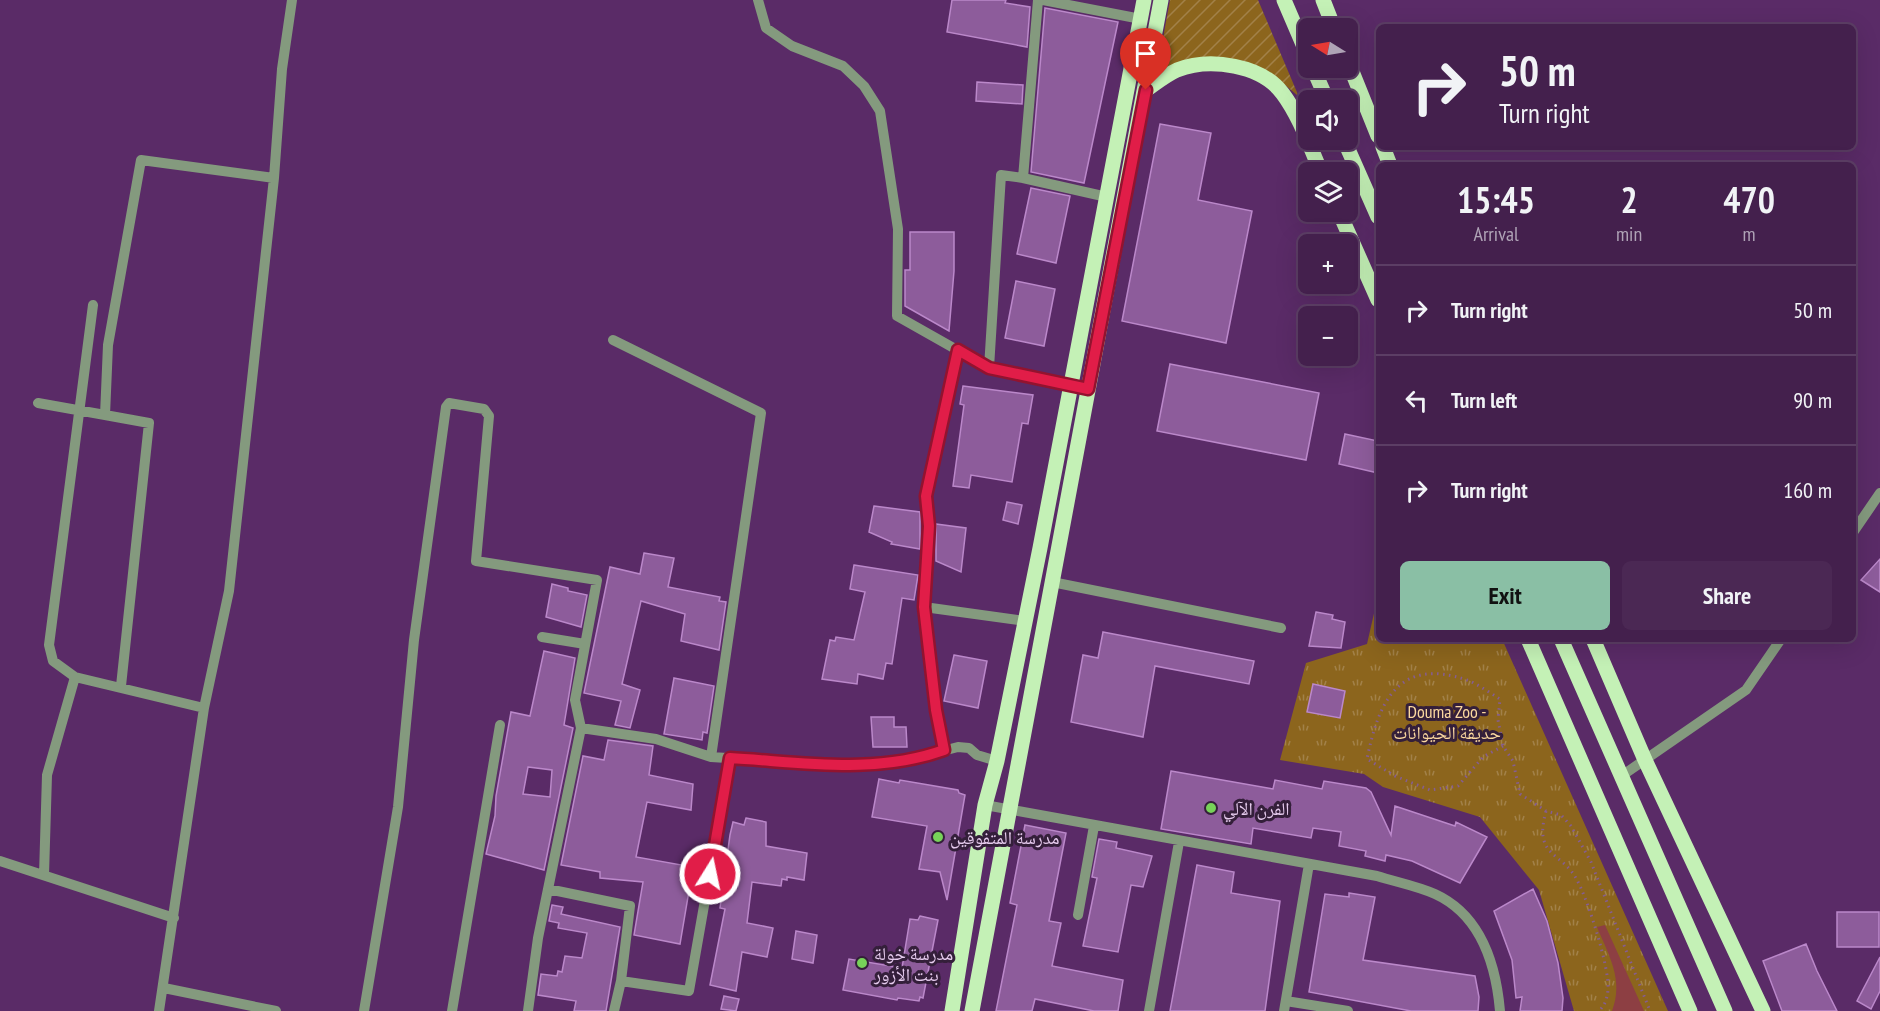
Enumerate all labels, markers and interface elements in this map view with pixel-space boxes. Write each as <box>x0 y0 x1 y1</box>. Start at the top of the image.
north arrow <box>1298 18 1358 78</box>
map controls <box>1298 18 1358 366</box>
pin <box>1120 28 1171 90</box>
icon: arrive <box>1129 37 1162 70</box>
text: 50 m <box>1499 43 1576 98</box>
icon: right <box>1400 48 1478 126</box>
button: sound <box>1298 90 1358 150</box>
text: Turn right <box>1499 96 1590 130</box>
button: layers <box>1298 162 1358 222</box>
text: 15:45 <box>1457 176 1535 223</box>
text: 2 <box>1620 176 1638 223</box>
text: 470 <box>1723 176 1775 223</box>
text: Arrival <box>1473 221 1519 247</box>
text: min <box>1616 221 1642 247</box>
text: m <box>1743 221 1756 247</box>
button: + <box>1298 234 1358 294</box>
icon: right <box>1400 294 1433 327</box>
text: Turn right <box>1451 296 1528 324</box>
text: 50 m <box>1793 296 1832 324</box>
button: − <box>1298 306 1358 366</box>
icon: left <box>1400 384 1433 417</box>
text: Turn left <box>1451 386 1517 414</box>
text: 90 m <box>1793 386 1832 414</box>
icon: right <box>1400 474 1433 507</box>
text: Turn right <box>1451 476 1528 504</box>
text: 160 m <box>1783 476 1832 504</box>
button: Exit <box>1400 561 1610 630</box>
button: Share <box>1622 561 1832 630</box>
park label: Douma Zoo - حديقة الحيوانات <box>1393 700 1501 744</box>
place label: الفرن الآلي <box>1223 797 1290 823</box>
marker: الفرن الآلي <box>1204 801 1218 815</box>
place label: مدرسة المتفوقين <box>950 826 1059 849</box>
marker: مدرسة المتفوقين <box>931 830 945 844</box>
position arrow <box>678 842 742 906</box>
place label: مدرسة خولة بنت الأزور <box>873 942 953 986</box>
marker: مدرسة خولة بنت الأزور <box>855 956 869 970</box>

